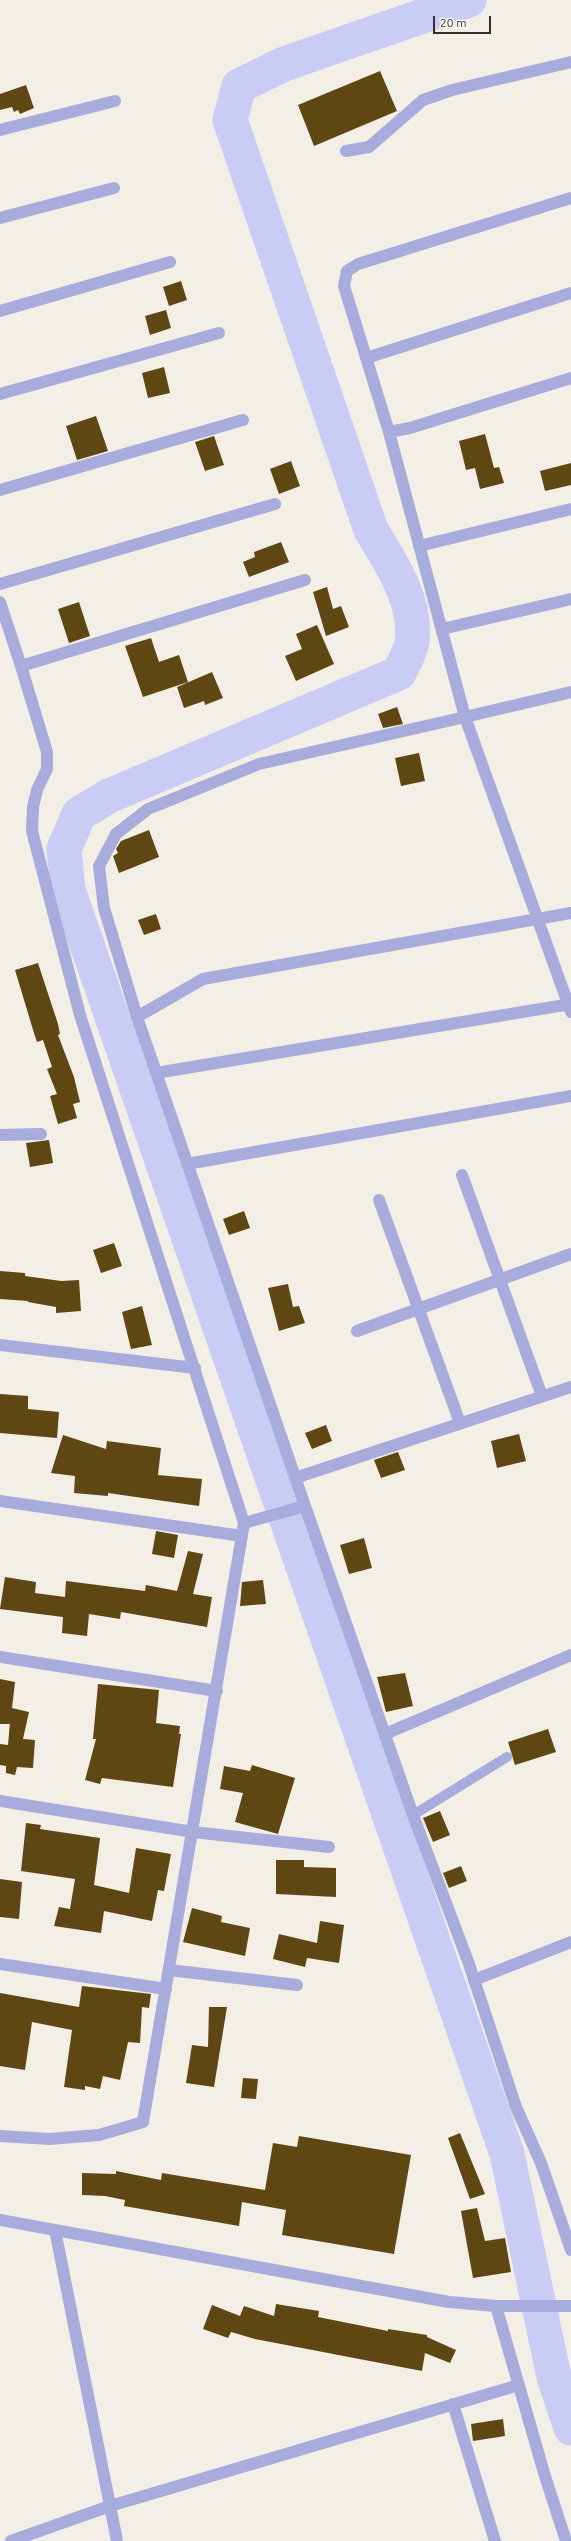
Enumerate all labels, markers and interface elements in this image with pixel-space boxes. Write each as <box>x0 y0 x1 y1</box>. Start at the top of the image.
scale bar <box>435 8 493 34</box>
text: 20 m <box>440 16 467 29</box>

